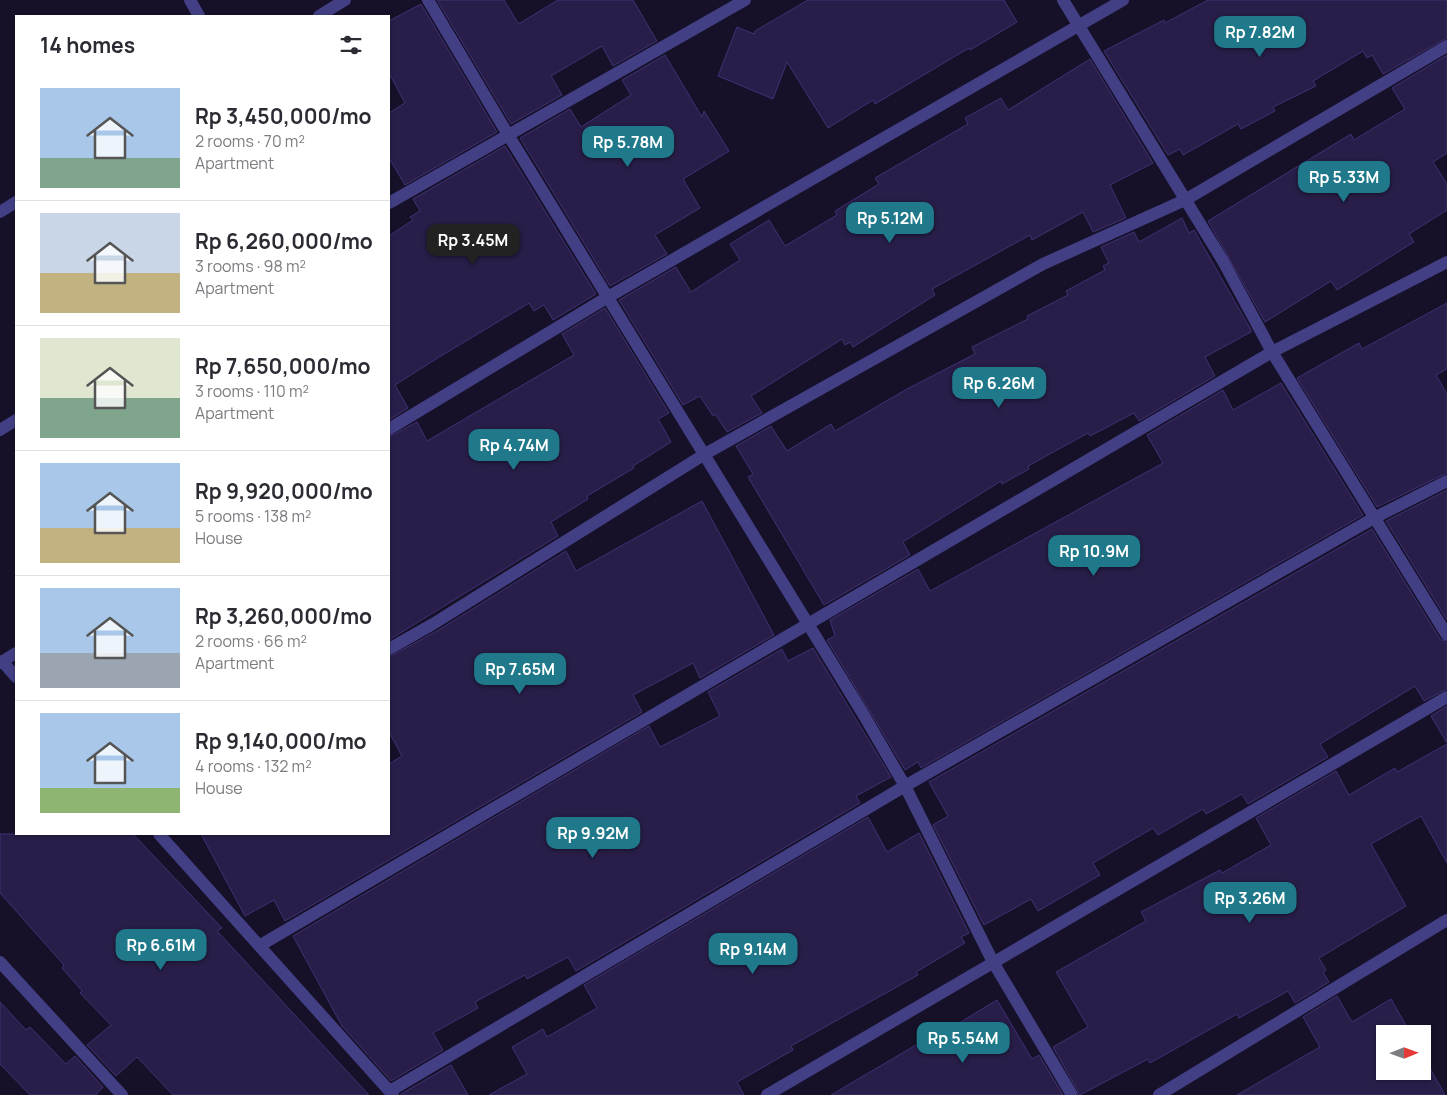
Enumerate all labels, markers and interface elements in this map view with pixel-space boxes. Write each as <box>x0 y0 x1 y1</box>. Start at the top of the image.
pin: Rp 7.82M <box>1208 15 1312 58</box>
text: Rp 7.82M <box>1225 21 1295 43</box>
text: 14 homes <box>40 31 135 59</box>
icon: filters <box>337 31 365 59</box>
text: Rp 3,450,000/mo <box>195 102 371 130</box>
icon: home <box>80 108 140 168</box>
pin: Rp 5.78M <box>576 126 680 168</box>
text: 2 rooms · 70 m² <box>195 130 305 152</box>
text: Rp 5.78M <box>593 131 663 153</box>
text: Apartment <box>195 152 274 174</box>
pin: Rp 5.33M <box>1292 160 1396 203</box>
text: Rp 5.33M <box>1309 166 1379 188</box>
pin: Rp 5.12M <box>838 202 942 244</box>
text: Rp 5.12M <box>857 207 923 229</box>
pin: Rp 3.45M <box>421 224 525 266</box>
text: Rp 6,260,000/mo <box>195 227 373 255</box>
text: Rp 3.45M <box>438 229 508 251</box>
icon: home <box>80 233 140 293</box>
text: 3 rooms · 98 m² <box>195 255 306 277</box>
text: Apartment <box>195 277 274 299</box>
text: Rp 7,650,000/mo <box>195 352 370 380</box>
icon: home <box>80 358 140 418</box>
pin: Rp 6.26M <box>947 366 1051 409</box>
text: Rp 6.26M <box>963 372 1035 394</box>
text: 3 rooms · 110 m² <box>195 380 309 402</box>
text: Apartment <box>195 402 274 424</box>
pin: Rp 4.74M <box>462 428 566 471</box>
text: Rp 4.74M <box>479 434 549 456</box>
text: Rp 9,920,000/mo <box>195 477 373 505</box>
icon: home <box>80 483 140 543</box>
text: 5 rooms · 138 m² <box>195 505 312 527</box>
text: House <box>195 527 243 549</box>
pin: Rp 10.9M <box>1042 534 1146 577</box>
text: Rp 10.9M <box>1059 540 1129 562</box>
text: Rp 3,260,000/mo <box>195 602 372 630</box>
icon: home <box>80 608 140 668</box>
text: 2 rooms · 66 m² <box>195 630 307 652</box>
text: Apartment <box>195 652 274 674</box>
pin: Rp 7.65M <box>468 652 572 695</box>
text: Rp 7.65M <box>485 658 555 680</box>
text: Rp 9,140,000/mo <box>195 727 367 755</box>
icon: home <box>80 733 140 793</box>
text: 4 rooms · 132 m² <box>195 755 312 777</box>
text: House <box>195 777 243 799</box>
pin: Rp 9.92M <box>541 816 645 859</box>
text: Rp 9.92M <box>557 822 629 844</box>
pin: Rp 3.26M <box>1198 882 1302 924</box>
text: Rp 3.26M <box>1215 887 1285 909</box>
pin: Rp 6.61M <box>109 928 213 971</box>
pin: Rp 9.14M <box>701 932 805 975</box>
text: Rp 6.61M <box>127 934 195 956</box>
text: Rp 9.14M <box>720 938 786 960</box>
pin: Rp 5.54M <box>911 1022 1015 1064</box>
north arrow <box>1376 1025 1431 1080</box>
map controls <box>1376 1025 1431 1080</box>
text: Rp 5.54M <box>928 1027 998 1049</box>

